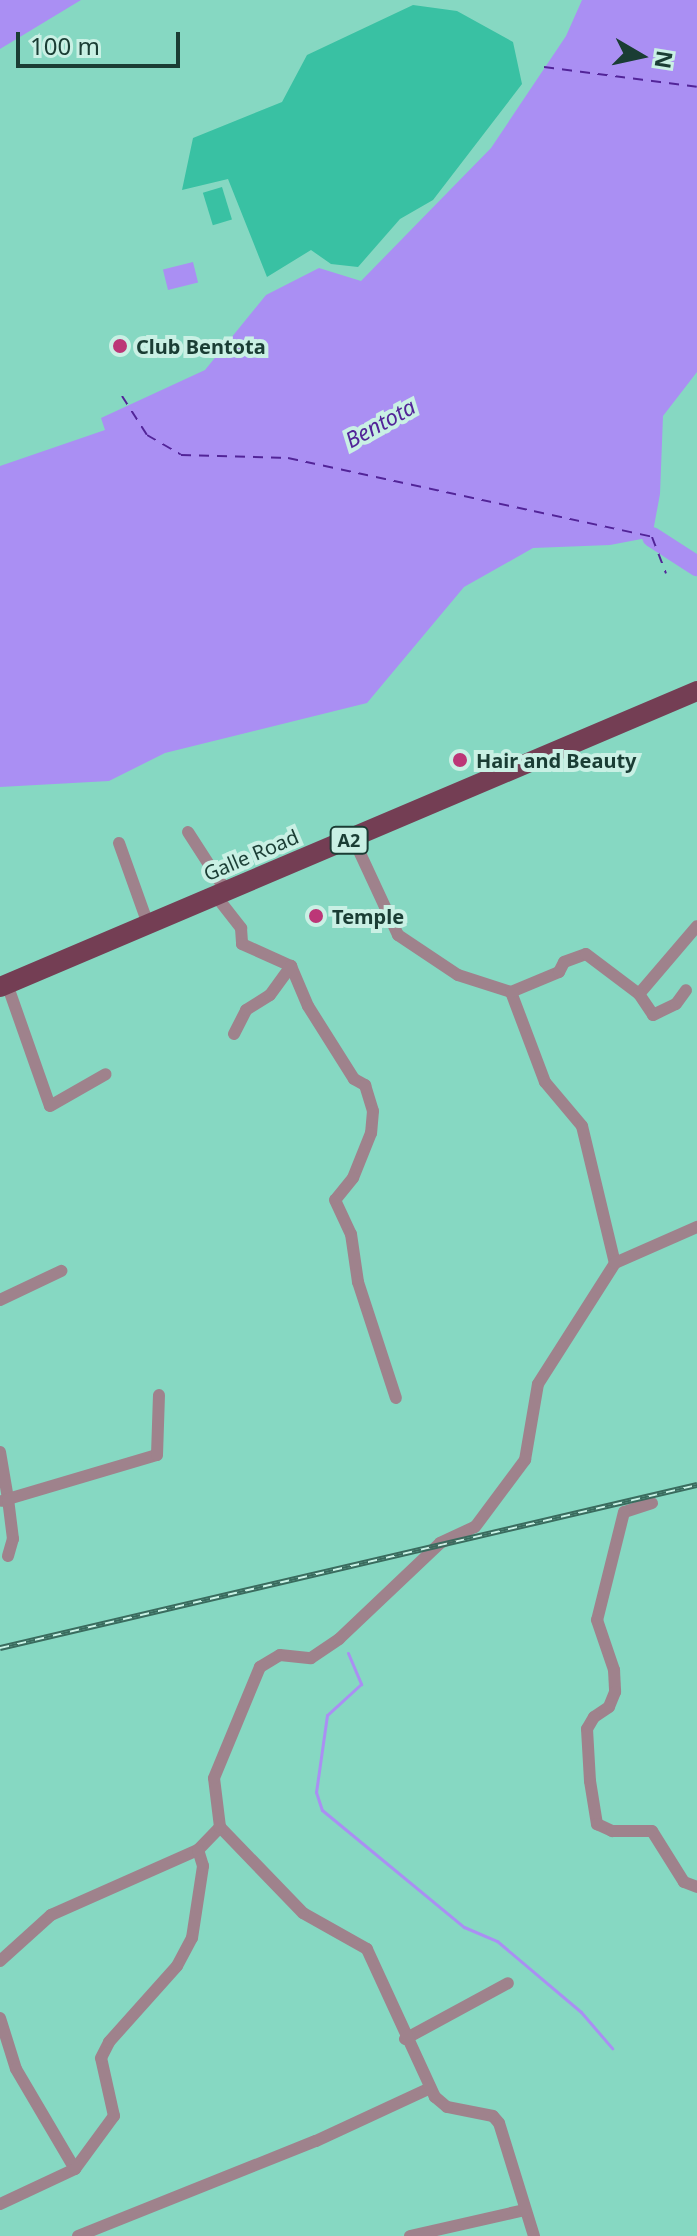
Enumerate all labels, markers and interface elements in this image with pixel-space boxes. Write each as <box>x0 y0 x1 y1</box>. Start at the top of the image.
scale bar <box>20 16 184 66</box>
north arrow <box>601 16 681 96</box>
text: 100 m <box>30 29 100 62</box>
text: N <box>648 49 681 71</box>
place label: Club Bentota <box>136 334 266 358</box>
marker: Club Bentota <box>111 337 129 355</box>
water label: Bentota <box>340 393 420 453</box>
place label: Hair and Beauty <box>476 748 637 772</box>
marker: Hair and Beauty <box>451 751 469 769</box>
street label: Galle Road <box>200 824 302 886</box>
road number: A2 <box>329 826 369 854</box>
place label: Temple <box>332 904 404 928</box>
marker: Temple <box>307 907 325 925</box>

